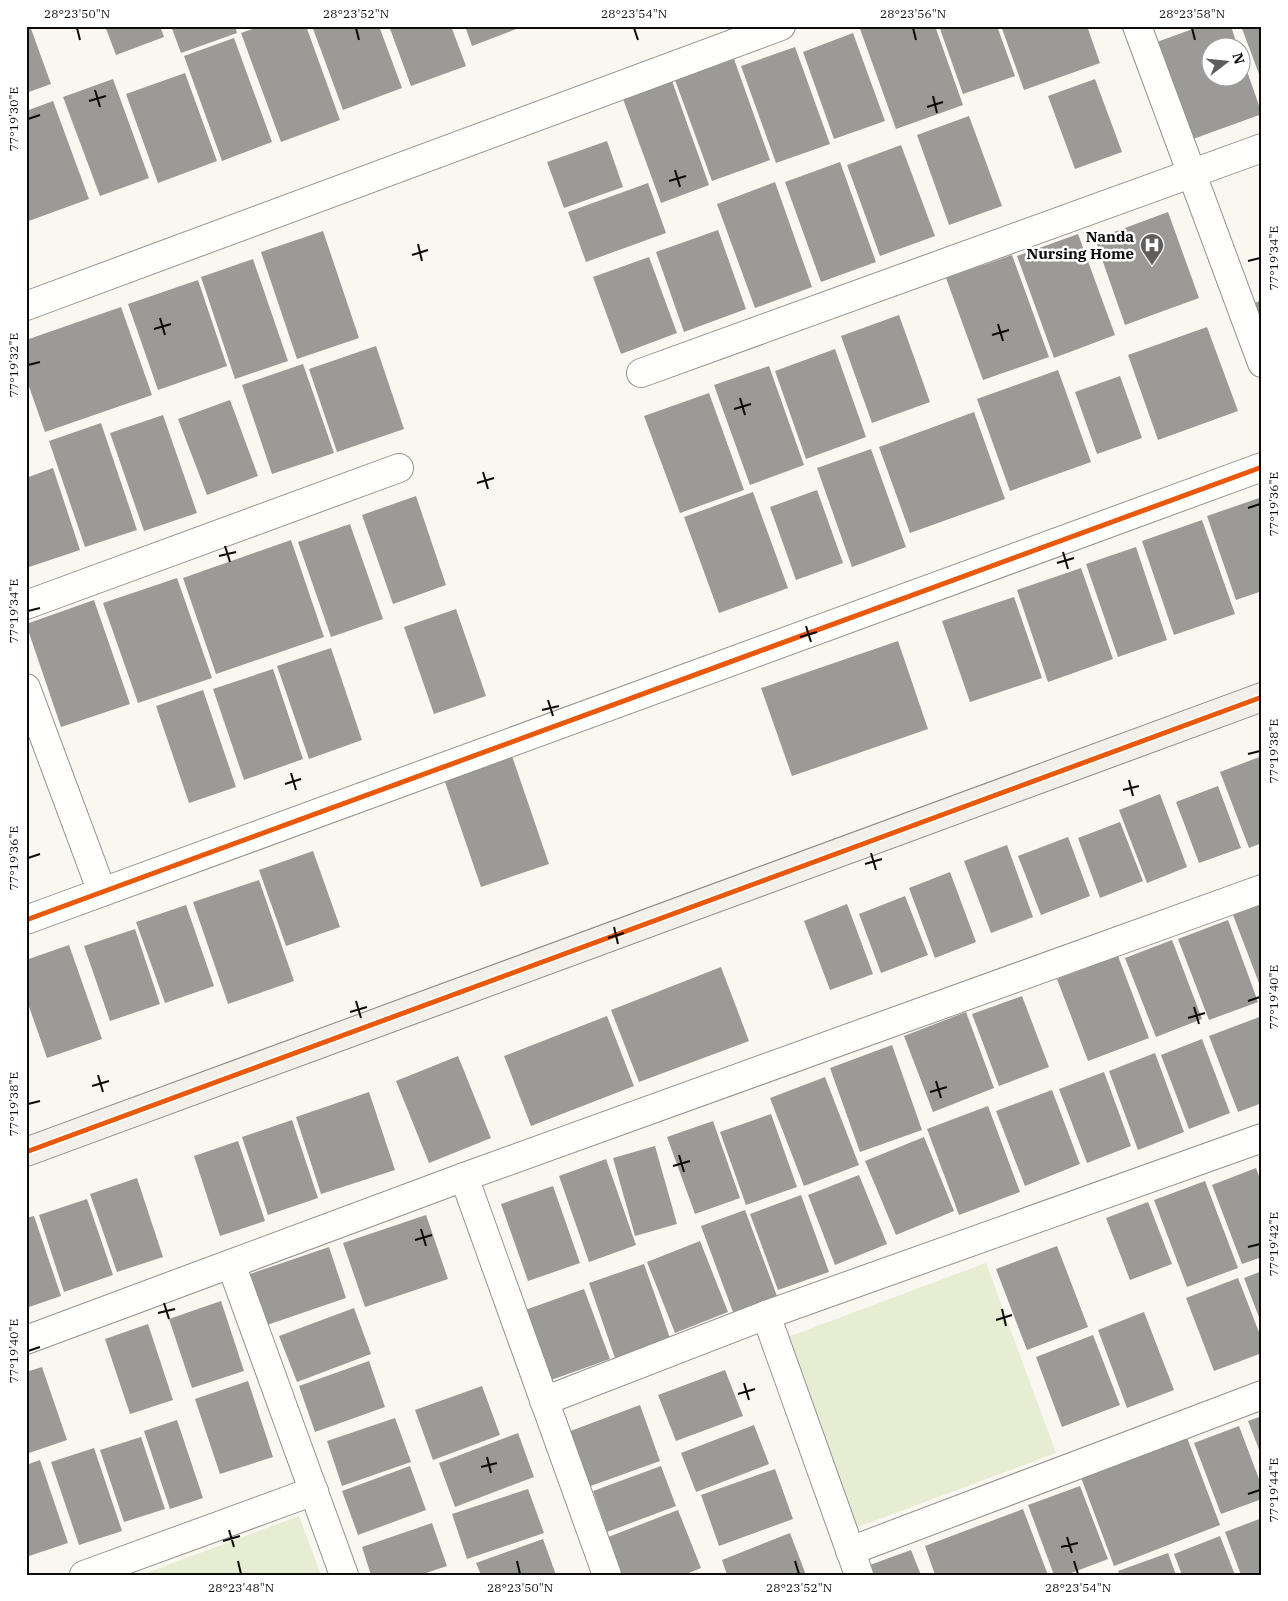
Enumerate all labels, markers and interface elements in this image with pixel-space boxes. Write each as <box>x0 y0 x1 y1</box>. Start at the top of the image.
text: 28°23'50"N <box>44 6 110 21</box>
text: 28°23'52"N <box>323 6 389 21</box>
text: 28°23'54"N <box>601 6 667 21</box>
text: 28°23'56"N <box>880 6 946 21</box>
text: 28°23'58"N <box>1159 6 1225 21</box>
north arrow <box>1200 38 1250 88</box>
text: N <box>1228 51 1249 66</box>
text: 77°19'30"E <box>6 87 21 151</box>
text: 77°19'34"E <box>1266 226 1281 290</box>
place label: Nanda Nursing Home <box>1026 227 1134 263</box>
hospital icon: Nanda Nursing Home <box>1139 232 1165 266</box>
text: 77°19'32"E <box>6 333 21 397</box>
text: 77°19'36"E <box>1266 472 1281 536</box>
text: 77°19'34"E <box>6 579 21 643</box>
text: 77°19'38"E <box>1266 719 1281 783</box>
text: 77°19'36"E <box>6 826 21 890</box>
text: 77°19'40"E <box>1266 965 1281 1029</box>
text: 77°19'38"E <box>6 1072 21 1136</box>
text: 77°19'42"E <box>1266 1212 1281 1276</box>
text: 77°19'40"E <box>6 1319 21 1383</box>
text: 77°19'44"E <box>1266 1458 1281 1522</box>
text: 28°23'48"N <box>208 1580 274 1595</box>
text: 28°23'50"N <box>487 1580 553 1595</box>
text: 28°23'52"N <box>766 1580 832 1595</box>
text: 28°23'54"N <box>1045 1580 1111 1595</box>

